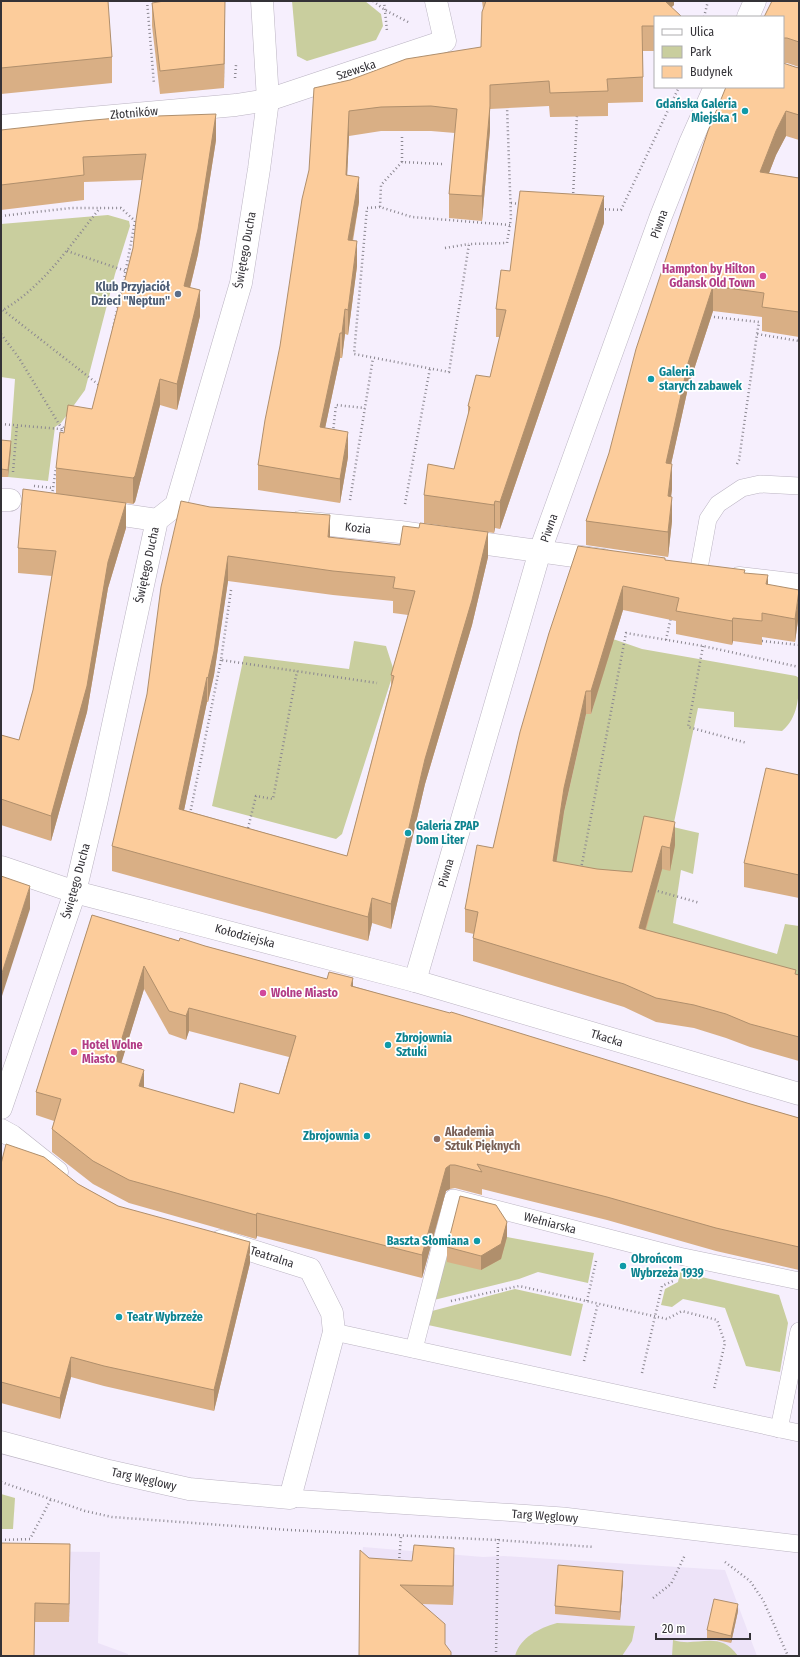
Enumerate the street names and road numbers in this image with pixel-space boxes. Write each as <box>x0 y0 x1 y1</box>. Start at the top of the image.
street label: Szewska <box>334 57 378 83</box>
street label: Złotników <box>109 104 159 122</box>
street label: Piwna <box>647 208 671 240</box>
street label: Świętego Ducha <box>230 210 259 289</box>
street label: Piwna <box>537 512 561 544</box>
street label: Kozia <box>344 520 372 536</box>
street label: Świętego Ducha <box>131 525 162 604</box>
street label: Świętego Ducha <box>58 841 93 920</box>
street label: Piwna <box>435 857 457 889</box>
street label: Kołodziejska <box>213 921 277 951</box>
street label: Tkacka <box>589 1026 625 1050</box>
street label: Wełniarska <box>522 1209 578 1237</box>
street label: Teatralna <box>248 1243 296 1271</box>
street label: Targ Węglowy <box>110 1465 179 1493</box>
street label: Targ Węglowy <box>511 1507 579 1525</box>

